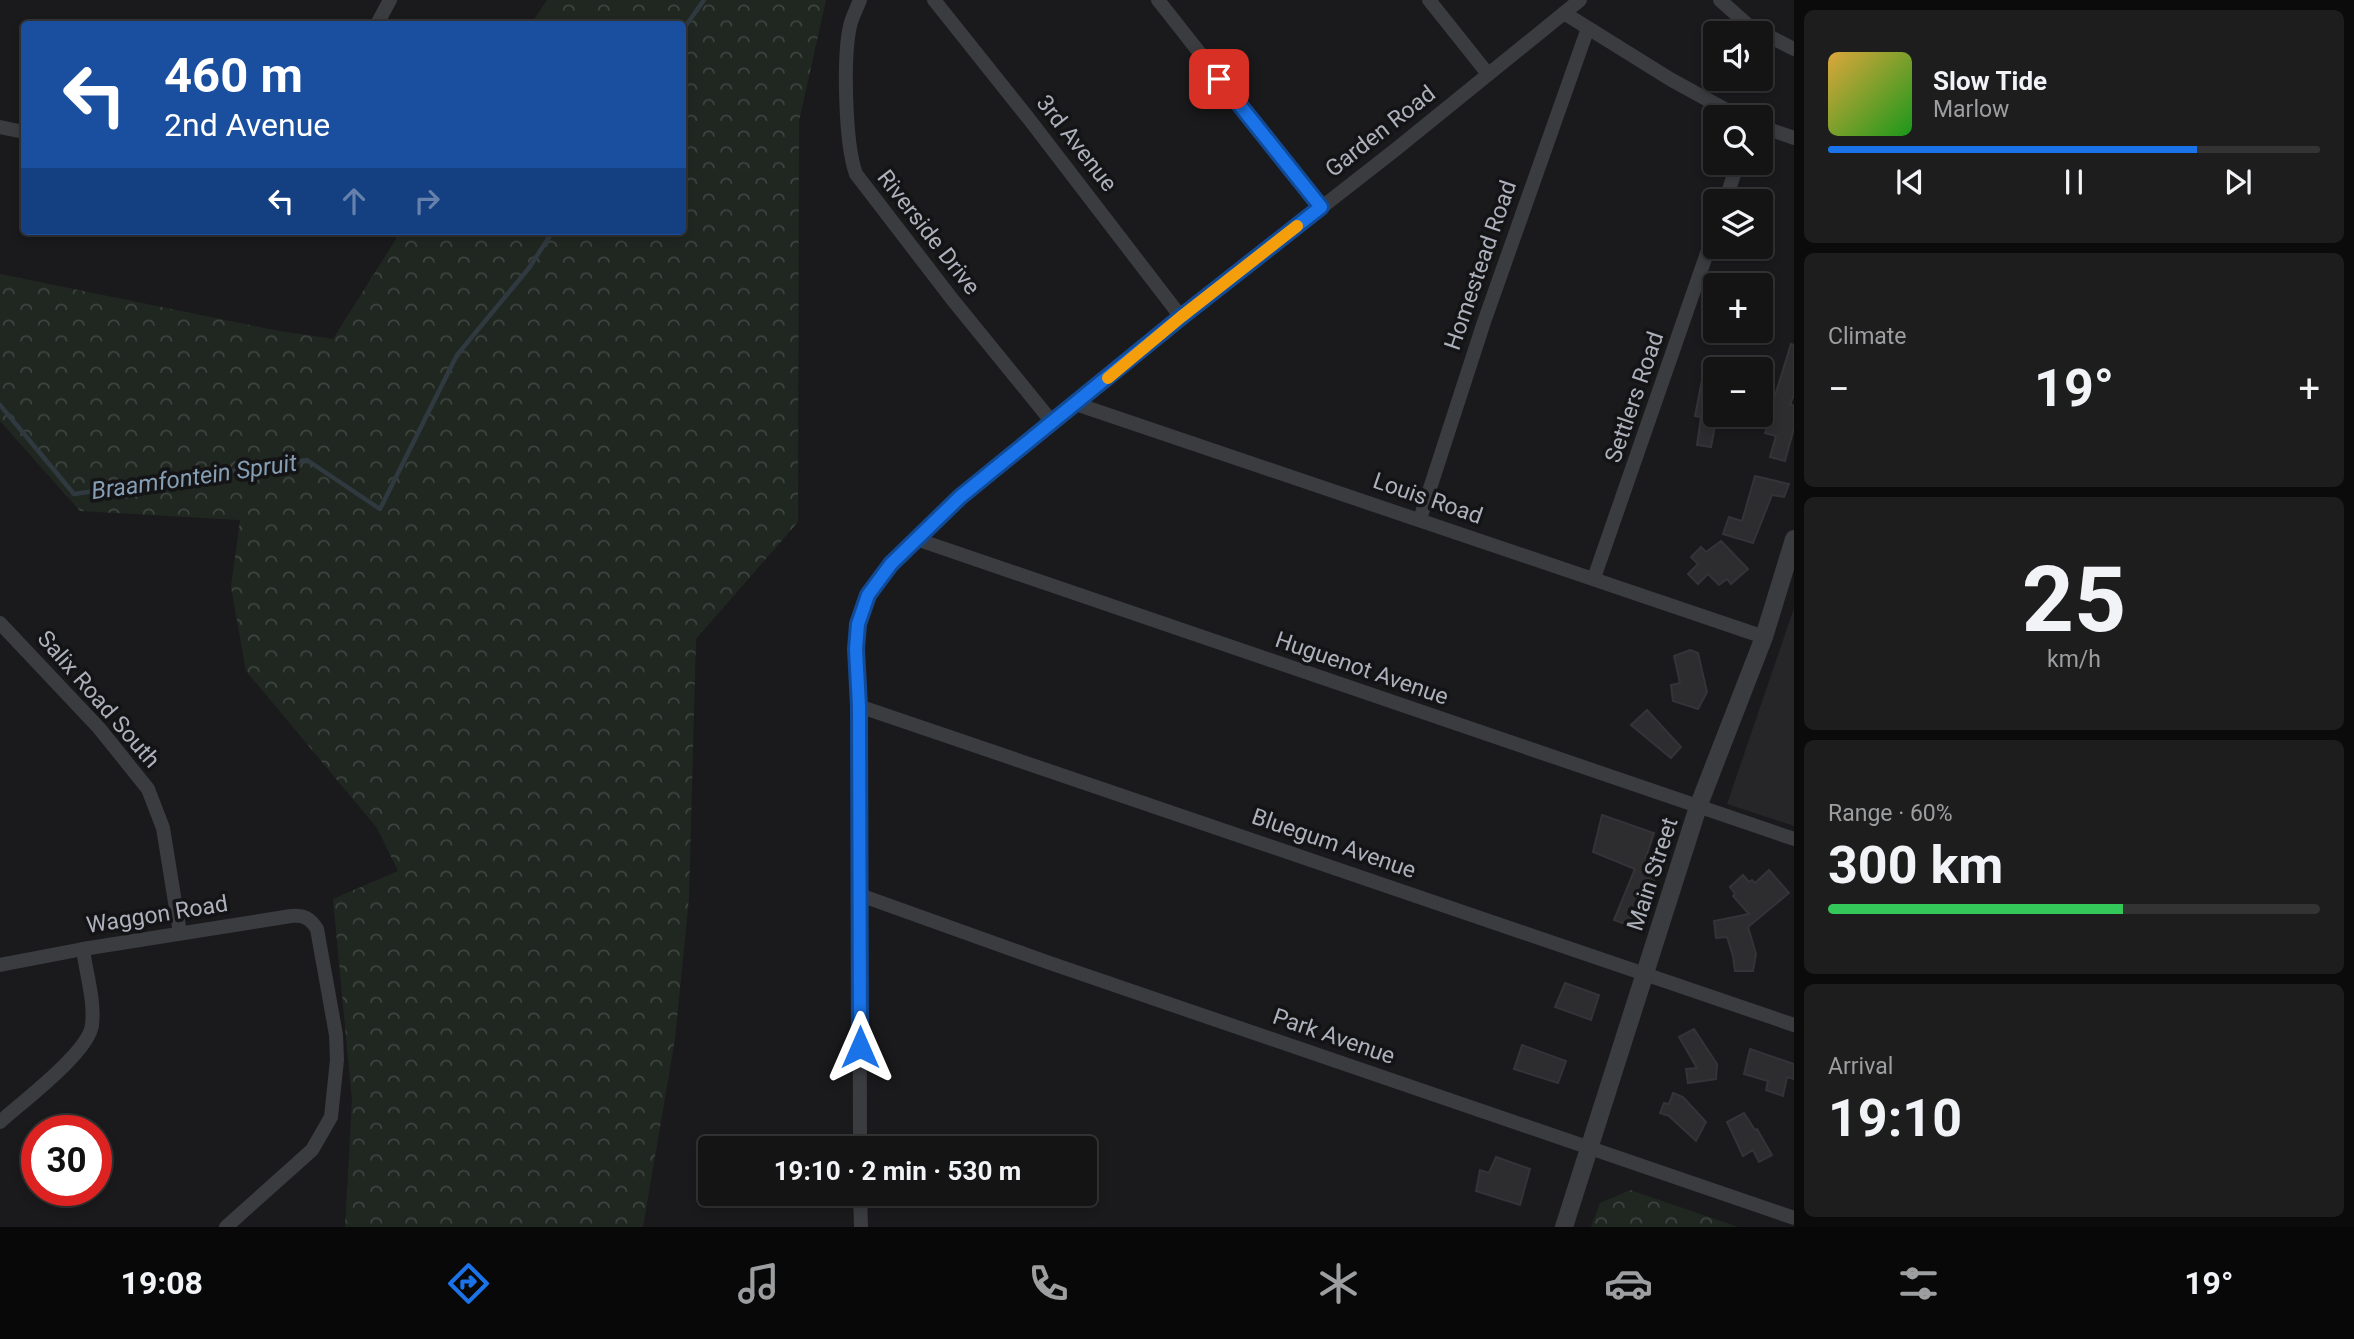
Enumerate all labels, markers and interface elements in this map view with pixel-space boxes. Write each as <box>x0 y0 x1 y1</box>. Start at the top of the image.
map controls <box>1703 21 1773 427</box>
button: sound <box>1703 21 1773 91</box>
text: 460 m <box>164 47 303 104</box>
icon: left <box>49 49 140 140</box>
pin <box>1189 49 1249 109</box>
icon: arrive <box>1200 60 1238 98</box>
text: Slow Tide <box>1933 66 2047 96</box>
street label: Garden Road <box>1320 80 1441 183</box>
street label: 3rd Avenue <box>1031 90 1122 197</box>
text: Marlow <box>1933 96 2009 123</box>
button: search <box>1703 105 1773 175</box>
text: 2nd Avenue <box>164 106 330 144</box>
icon: previous <box>1891 163 1929 201</box>
icon: pause <box>2055 163 2093 201</box>
icon: next <box>2219 163 2257 201</box>
street label: Riverside Drive <box>872 165 986 300</box>
street label: Homestead Road <box>1439 177 1522 353</box>
icon: left <box>262 182 300 220</box>
icon: ahead <box>335 182 373 220</box>
icon: right <box>408 182 446 220</box>
button: layers <box>1703 189 1773 259</box>
button: + <box>1703 273 1773 343</box>
text: Climate <box>1828 323 1907 350</box>
street label: Settlers Road <box>1599 328 1670 466</box>
button: − <box>1703 357 1773 427</box>
text: 19° <box>2034 358 2114 419</box>
text: − <box>1828 367 1850 411</box>
text: + <box>2298 367 2320 411</box>
water label: Braamfontein Spruit <box>89 449 299 505</box>
street label: Louis Road <box>1369 467 1486 530</box>
text: 25 <box>2022 547 2126 653</box>
street label: Salix Road South <box>32 625 165 773</box>
street label: Huguenot Avenue <box>1272 626 1452 711</box>
text: km/h <box>2047 646 2101 673</box>
text: Range · 60% <box>1828 800 1953 827</box>
street label: Bluegum Avenue <box>1248 803 1419 884</box>
street label: Main Street <box>1622 814 1683 934</box>
text: 300 km <box>1828 835 2003 896</box>
street label: Waggon Road <box>85 890 230 939</box>
street label: Park Avenue <box>1269 1003 1398 1070</box>
position arrow <box>823 1010 897 1084</box>
text: Arrival <box>1828 1053 1893 1080</box>
text: 19:10 <box>1828 1088 1962 1149</box>
speed limit sign: 30 <box>21 1115 112 1206</box>
text: 19:10 · 2 min · 530 m <box>774 1156 1021 1186</box>
icon: directions <box>444 1259 493 1308</box>
icon: music <box>734 1259 783 1308</box>
icon: phone <box>1024 1259 1073 1308</box>
icon: climate <box>1314 1259 1363 1308</box>
icon: car <box>1604 1259 1653 1308</box>
icon: filters <box>1894 1259 1943 1308</box>
text: 19:08 <box>121 1264 203 1302</box>
text: 19° <box>2184 1264 2233 1302</box>

